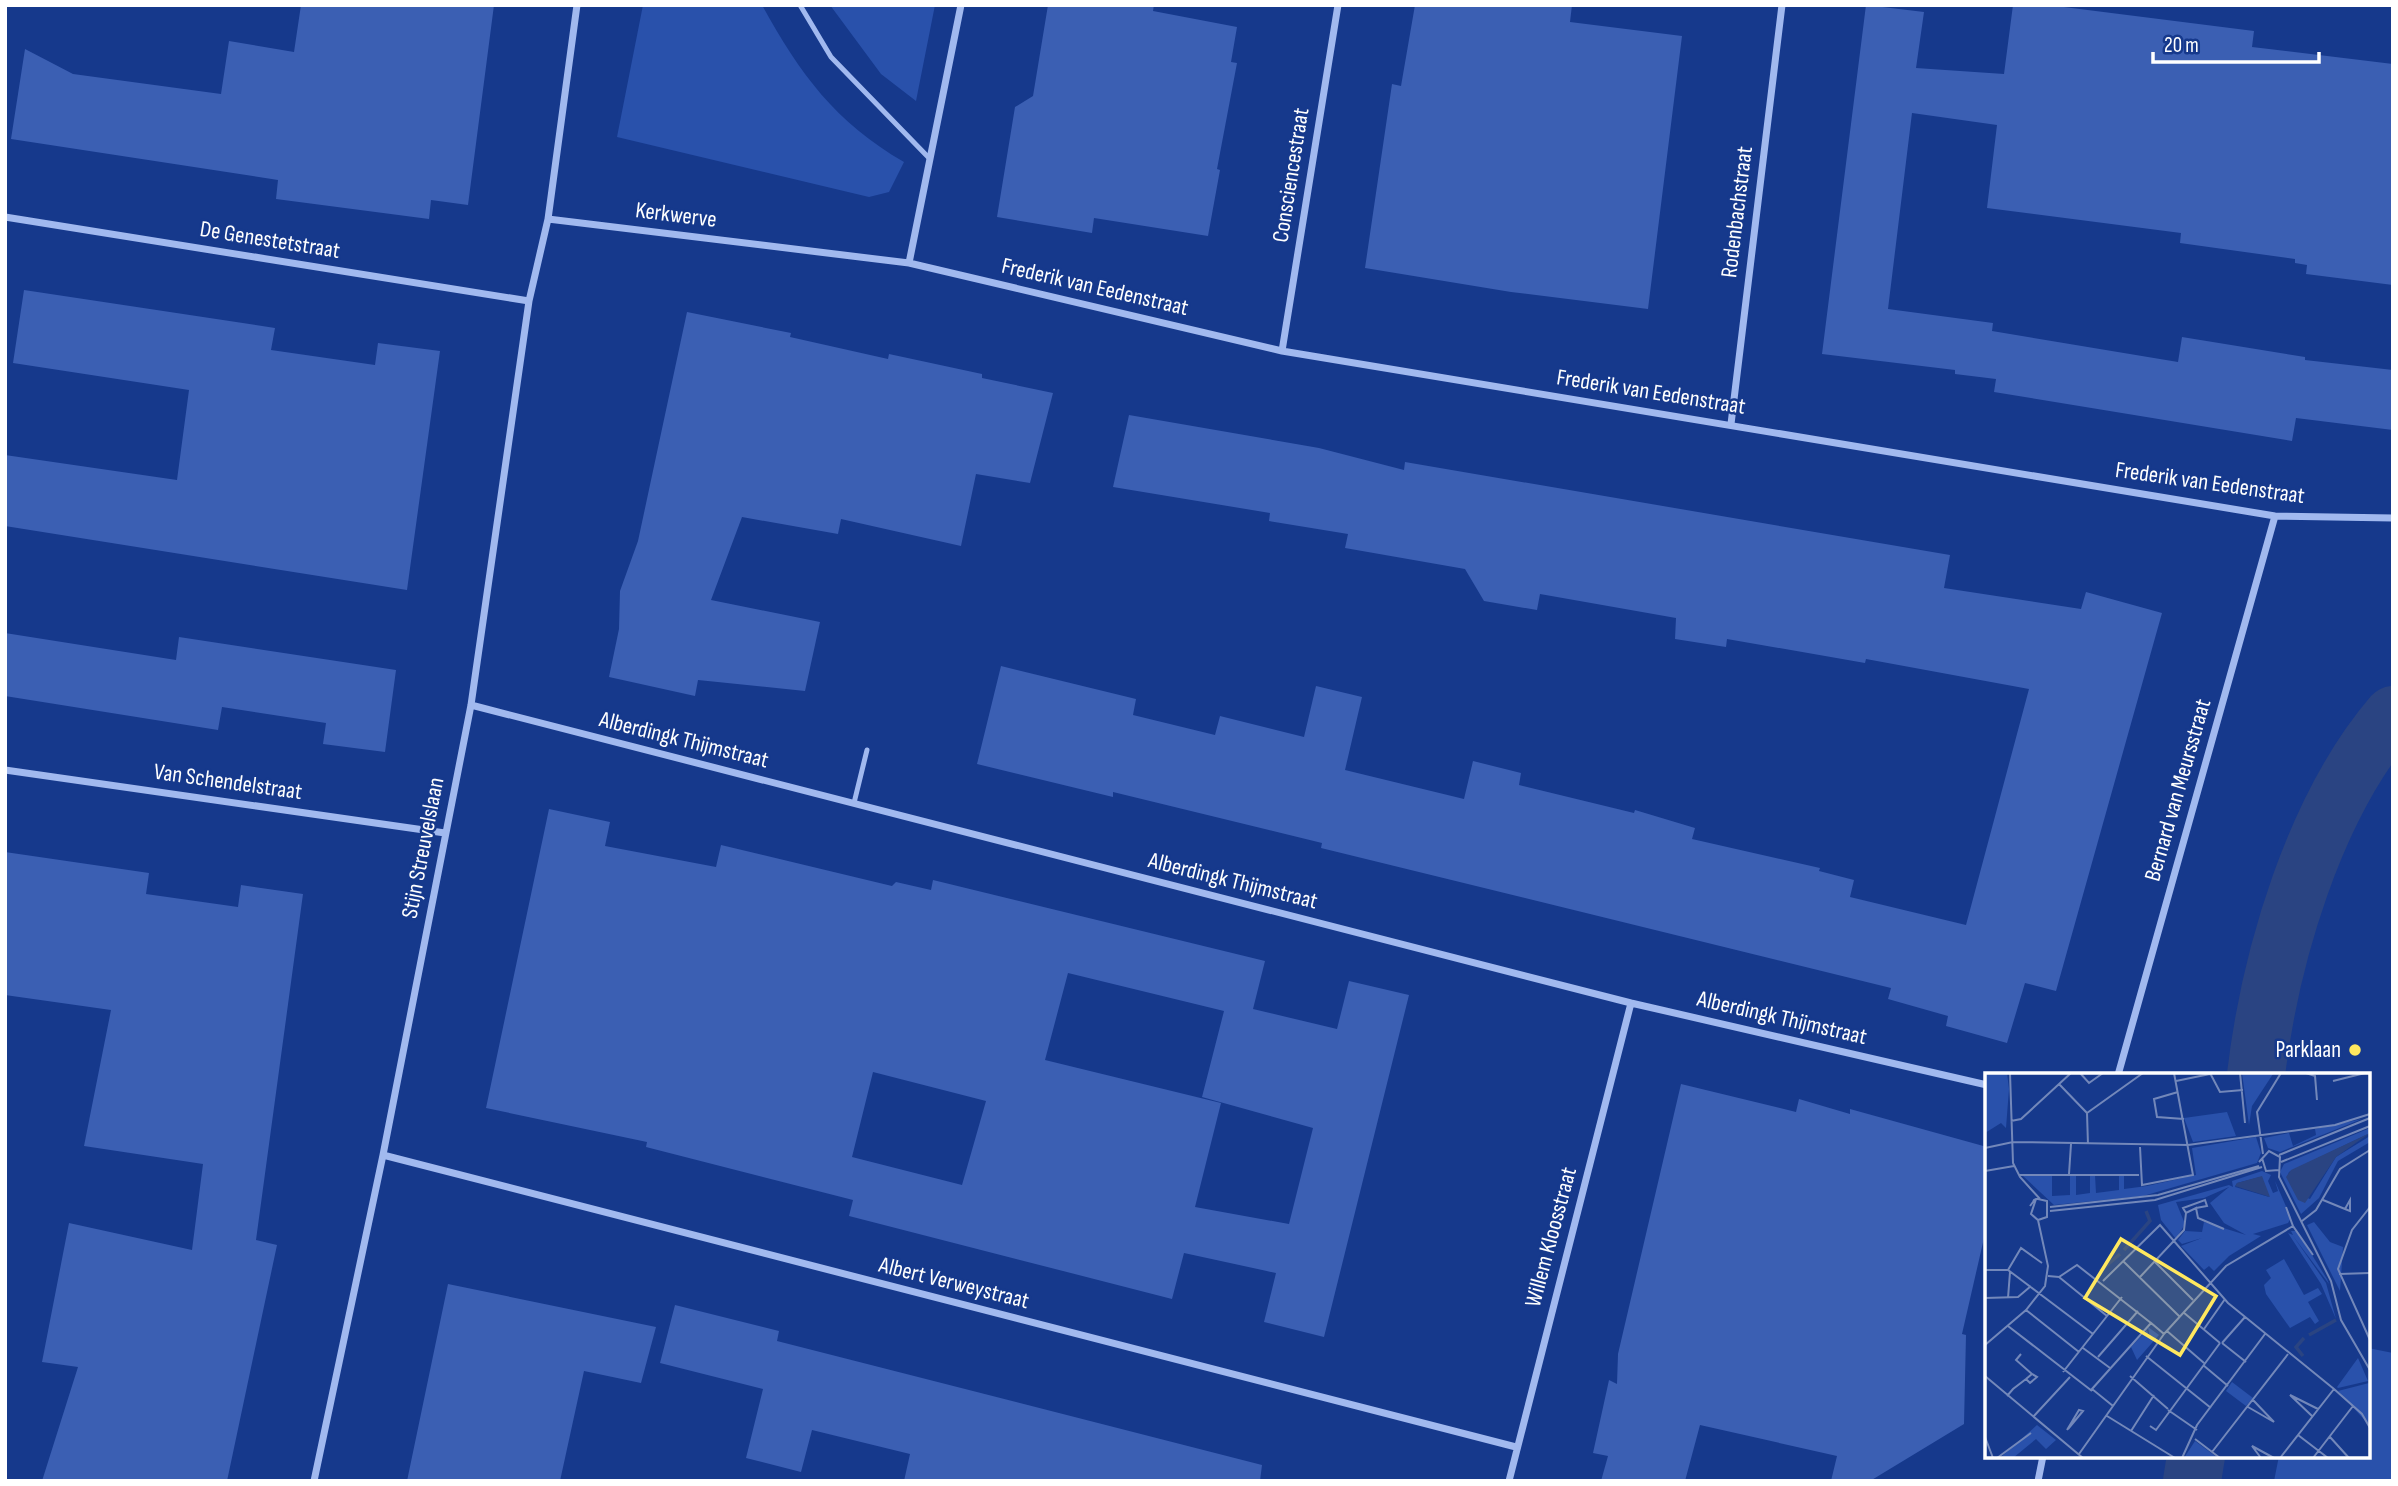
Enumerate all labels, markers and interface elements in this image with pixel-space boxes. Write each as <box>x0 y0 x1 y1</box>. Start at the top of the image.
scale bar <box>2153 21 2319 65</box>
text: 20 m <box>2164 33 2199 58</box>
street label: Consciencestraat <box>1267 106 1315 244</box>
street label: Rodenbachstraat <box>1715 145 1759 279</box>
street label: Kerkwerve <box>634 196 718 234</box>
street label: De Genestetstraat <box>198 215 342 265</box>
street label: Frederik van Eedenstraat <box>999 252 1191 322</box>
street label: Frederik van Eedenstraat <box>1555 363 1747 421</box>
street label: Frederik van Eedenstraat <box>2114 456 2306 510</box>
street label: Bernard van Meursstraat <box>2139 696 2217 884</box>
street label: Alberdingk Thijmstraat <box>596 705 771 775</box>
street label: Van Schendelstraat <box>152 758 304 806</box>
street label: Stijn Streuvelslaan <box>396 775 450 921</box>
street label: Alberdingk Thijmstraat <box>1145 846 1320 916</box>
street label: Alberdingk Thijmstraat <box>1694 985 1870 1051</box>
place label: Parklaan <box>2276 1036 2341 1064</box>
marker: Parklaan <box>2347 1042 2363 1058</box>
inset map <box>1985 1073 2370 1458</box>
street label: Willem Kloosstraat <box>1519 1164 1583 1310</box>
street label: Albert Verweystraat <box>875 1251 1032 1315</box>

